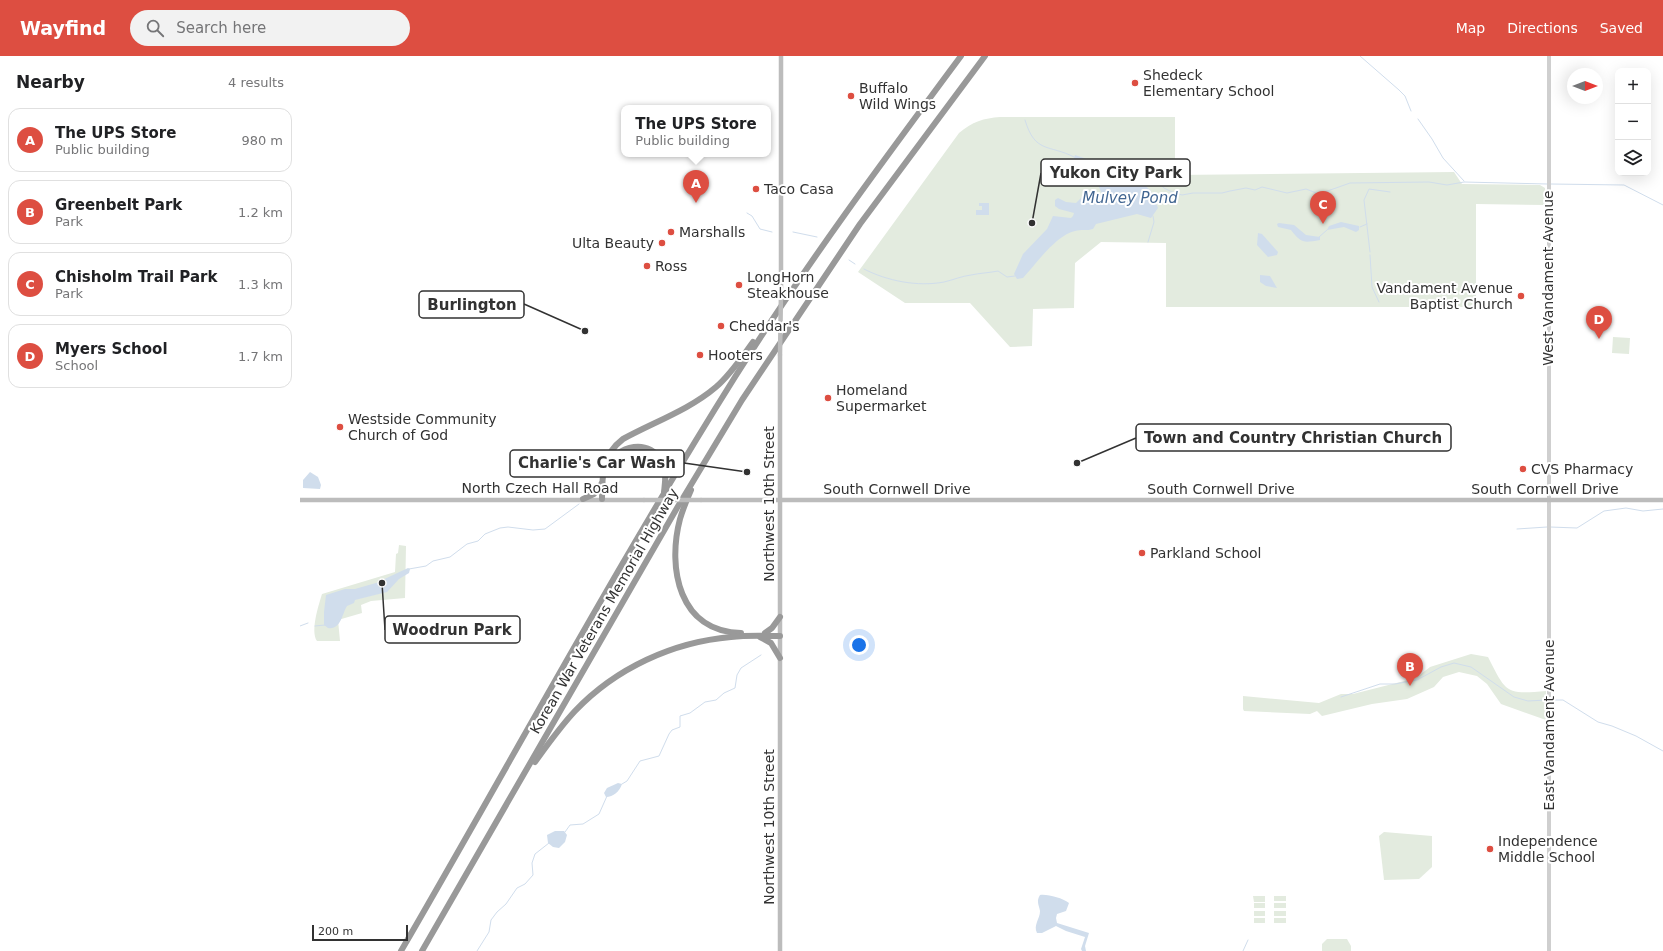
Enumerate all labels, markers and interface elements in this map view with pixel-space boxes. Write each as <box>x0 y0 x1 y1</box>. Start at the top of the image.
search box <box>130 10 410 46</box>
text: Wayfind <box>20 17 106 39</box>
icon: search <box>144 17 166 39</box>
text: Search here <box>176 19 266 37</box>
text: Map <box>1456 20 1485 36</box>
text: Directions <box>1507 20 1578 36</box>
text: Saved <box>1600 20 1643 36</box>
place label: Shedeck Elementary School <box>1143 67 1275 99</box>
north arrow <box>1567 68 1603 104</box>
map controls <box>1615 68 1651 176</box>
button: + <box>1615 68 1651 104</box>
text: Nearby <box>16 72 85 92</box>
text: 4 results <box>228 75 284 90</box>
marker: Shedeck Elementary School <box>1130 78 1140 88</box>
place label: Buffalo Wild Wings <box>859 80 936 112</box>
marker: Buffalo Wild Wings <box>846 91 856 101</box>
button: − <box>1615 104 1651 140</box>
popup <box>621 105 771 157</box>
text: The UPS Store <box>635 115 757 133</box>
text: The UPS Store <box>55 124 176 142</box>
text: A <box>25 133 35 148</box>
text: 980 m <box>241 133 283 148</box>
text: Public building <box>635 133 730 148</box>
button: layers <box>1615 140 1651 176</box>
text: Public building <box>55 142 150 157</box>
callout: Yukon City Park <box>1041 159 1190 186</box>
text: Yukon City Park <box>1049 164 1183 182</box>
pin: A <box>683 170 709 203</box>
place label: Taco Casa <box>763 181 834 197</box>
marker: Taco Casa <box>751 184 761 194</box>
water label: Mulvey Pond <box>1082 189 1178 207</box>
street label: West Vandament Avenue <box>1540 190 1556 366</box>
pin: C <box>1310 191 1336 224</box>
text: Greenbelt Park <box>55 196 182 214</box>
text: B <box>25 205 35 220</box>
text: 1.2 km <box>238 205 283 220</box>
text: Park <box>55 214 83 229</box>
place label: Marshalls <box>679 224 745 240</box>
marker: Marshalls <box>666 227 676 237</box>
place label: Ulta Beauty <box>572 235 654 251</box>
marker: Ulta Beauty <box>657 238 667 248</box>
place label: Ross <box>655 258 687 274</box>
marker: Ross <box>642 261 652 271</box>
text: Chisholm Trail Park <box>55 268 217 286</box>
place label: LongHorn Steakhouse <box>747 269 829 301</box>
text: C <box>25 277 35 292</box>
text: 1.3 km <box>238 277 283 292</box>
marker: LongHorn Steakhouse <box>734 280 744 290</box>
place label: Vandament Avenue Baptist Church <box>1377 280 1513 312</box>
text: Park <box>55 286 83 301</box>
callout: Burlington <box>419 291 524 318</box>
marker: Vandament Avenue Baptist Church <box>1516 291 1526 301</box>
text: Burlington <box>427 296 517 314</box>
pin: D <box>1586 306 1612 339</box>
place label: Cheddar's <box>729 318 800 334</box>
marker: Cheddar's <box>716 321 726 331</box>
text: Myers School <box>55 340 168 358</box>
place label: Hooters <box>708 347 763 363</box>
text: D <box>25 349 35 364</box>
text: 1.7 km <box>238 349 283 364</box>
marker: Hooters <box>695 350 705 360</box>
text: School <box>55 358 98 373</box>
place label: Homeland Supermarket <box>836 382 927 414</box>
marker: Homeland Supermarket <box>823 393 833 403</box>
place label: Westside Community Church of God <box>348 411 497 443</box>
marker: Westside Community Church of God <box>335 422 345 432</box>
callout: Town and Country Christian Church <box>1136 424 1451 451</box>
street label: Northwest 10th Street <box>761 426 777 582</box>
text: Town and Country Christian Church <box>1144 429 1442 447</box>
callout: Charlie's Car Wash <box>510 450 684 477</box>
text: Charlie's Car Wash <box>518 454 676 472</box>
place label: CVS Pharmacy <box>1531 461 1633 477</box>
marker: CVS Pharmacy <box>1518 464 1528 474</box>
street label: North Czech Hall Road <box>462 480 618 496</box>
street label: South Cornwell Drive <box>823 481 971 497</box>
street label: South Cornwell Drive <box>1147 481 1295 497</box>
street label: South Cornwell Drive <box>1471 481 1619 497</box>
street label: Korean War Veterans Memorial Highway <box>527 485 681 737</box>
place label: Parkland School <box>1150 545 1261 561</box>
marker: Parkland School <box>1137 548 1147 558</box>
callout: Woodrun Park <box>385 616 520 643</box>
text: Woodrun Park <box>392 621 513 639</box>
your location <box>849 635 869 655</box>
street label: East Vandament Avenue <box>1541 639 1557 811</box>
pin: B <box>1397 653 1423 686</box>
street label: Northwest 10th Street <box>761 749 777 905</box>
place label: Independence Middle School <box>1498 833 1598 865</box>
marker: Independence Middle School <box>1485 844 1495 854</box>
scale bar <box>312 923 408 942</box>
text: 200 m <box>318 925 353 938</box>

